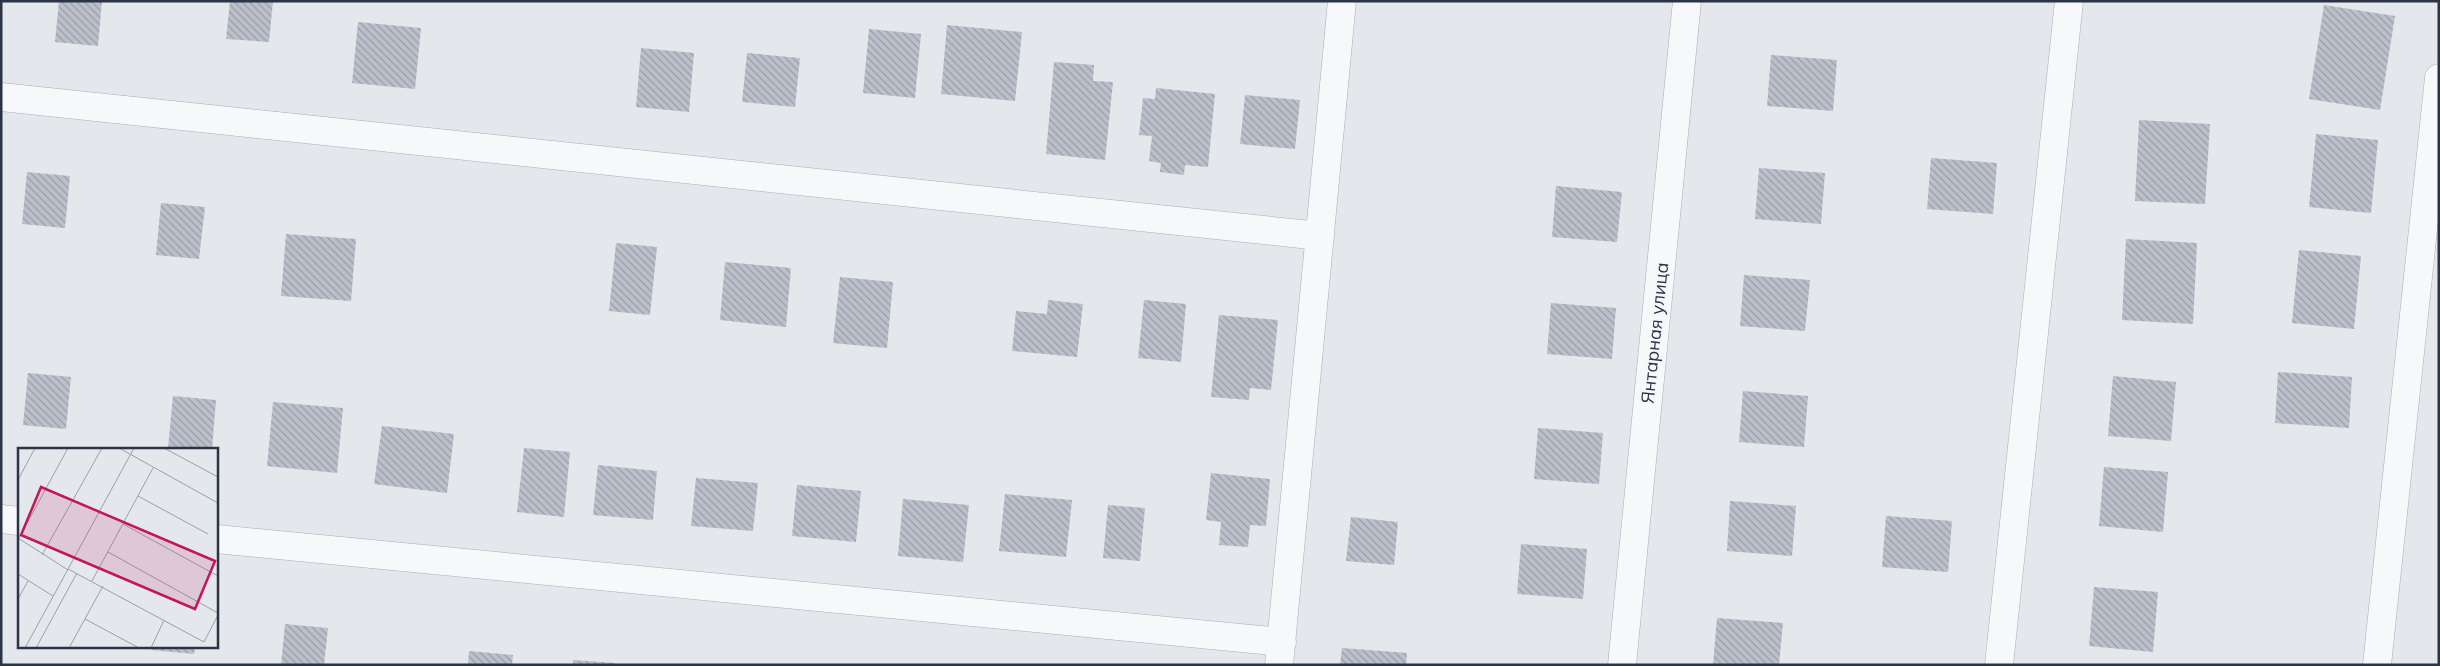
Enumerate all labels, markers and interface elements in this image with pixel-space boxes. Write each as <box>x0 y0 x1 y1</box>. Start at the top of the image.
street label: Янтарная улица <box>1636 261 1673 405</box>
inset map <box>18 448 218 648</box>

